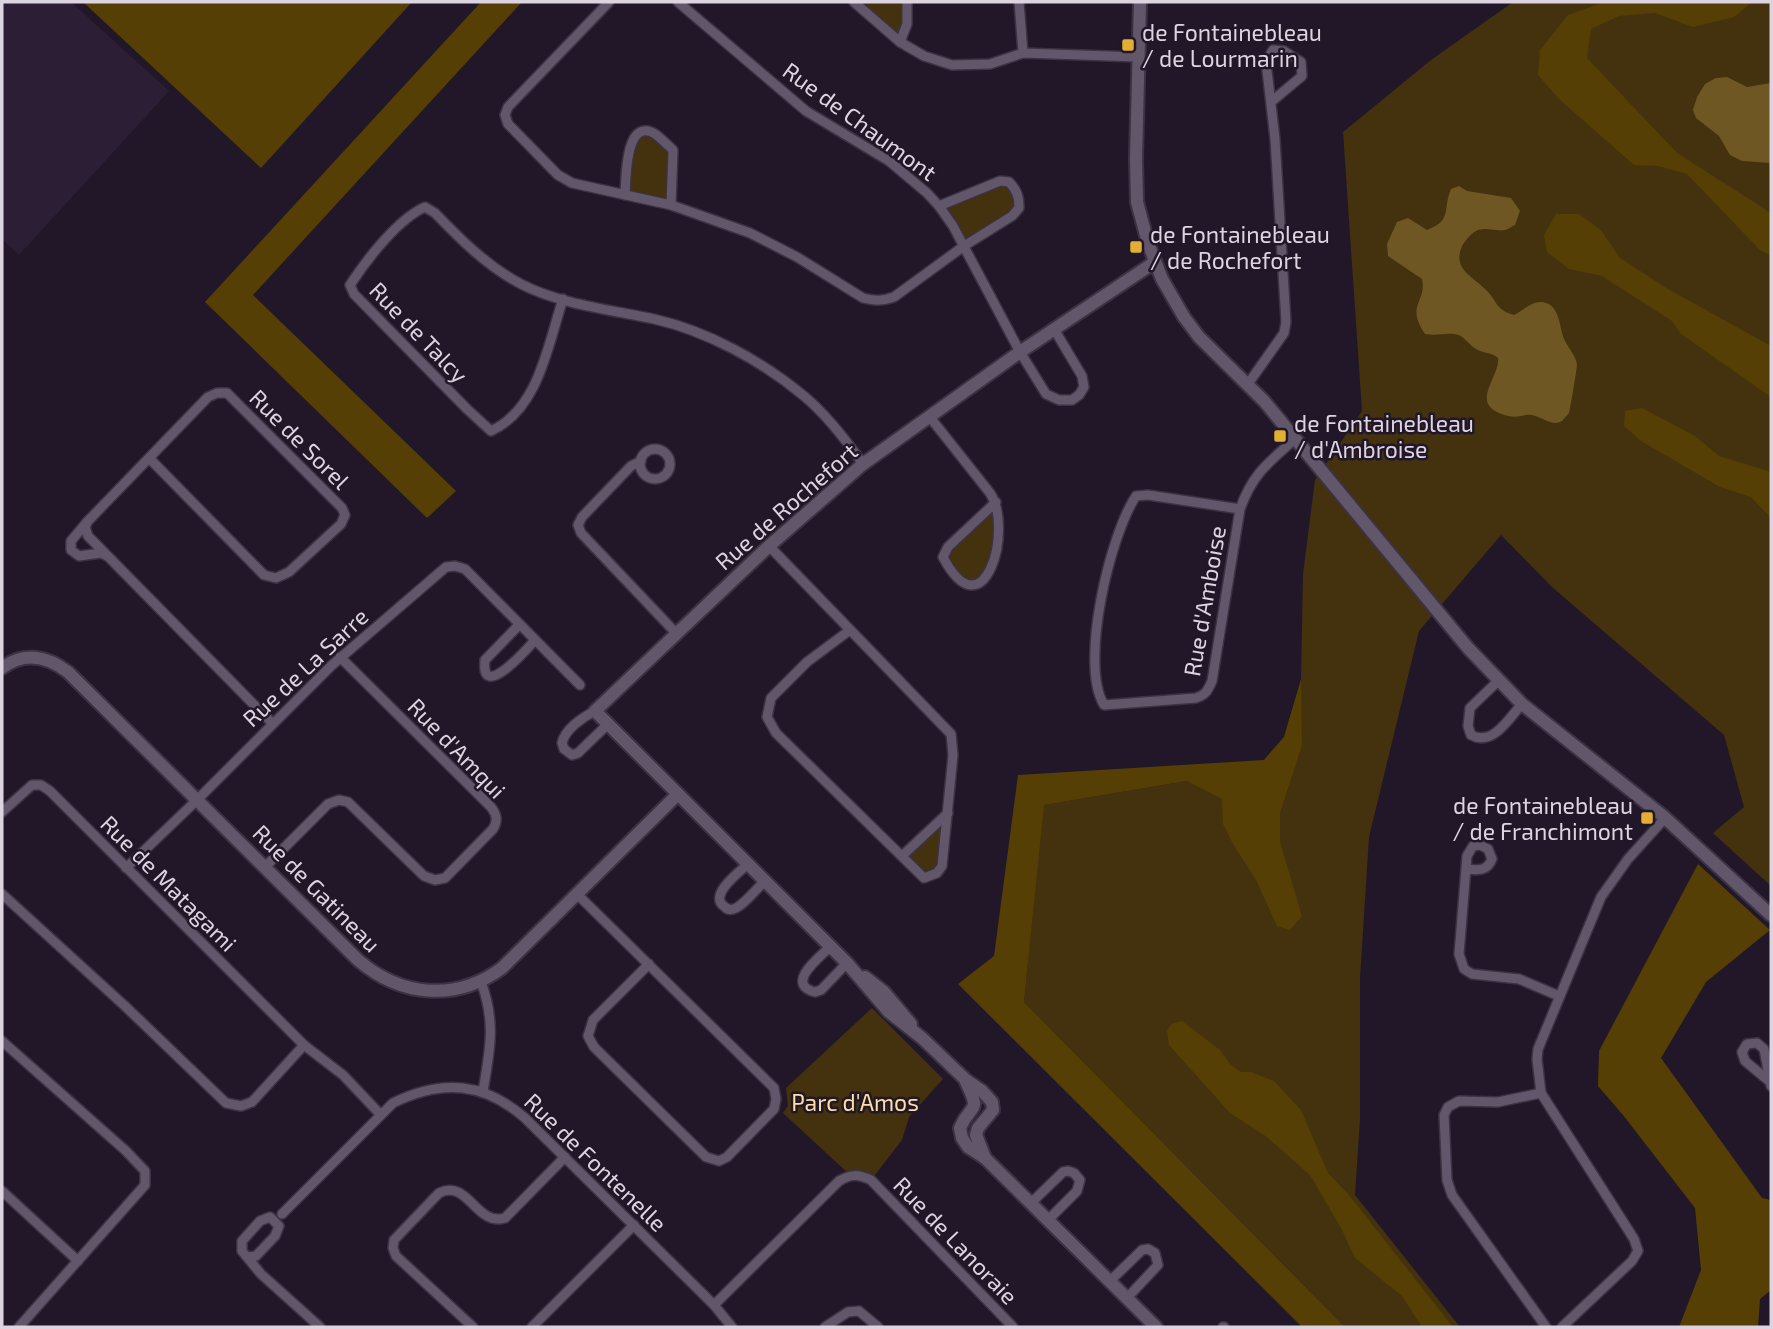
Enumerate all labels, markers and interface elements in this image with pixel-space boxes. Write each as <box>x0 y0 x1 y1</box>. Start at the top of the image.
place label: de Fontainebleau / de Lourmarin <box>1142 18 1322 72</box>
marker: de Fontainebleau / de Lourmarin <box>1120 37 1136 53</box>
street label: Rue de Chaumont <box>778 56 942 186</box>
place label: de Fontainebleau / de Rochefort <box>1150 220 1330 274</box>
marker: de Fontainebleau / de Rochefort <box>1128 239 1144 255</box>
street label: Rue de Talcy <box>364 276 474 388</box>
street label: Rue de Sorel <box>244 383 356 495</box>
place label: de Fontainebleau / d'Ambroise <box>1294 409 1474 463</box>
marker: de Fontainebleau / d'Ambroise <box>1272 428 1288 444</box>
street label: Rue de Rochefort <box>709 437 863 575</box>
street label: Rue d'Amboise <box>1177 524 1231 678</box>
street label: Rue de La Sarre <box>237 602 373 732</box>
street label: Rue d'Amqui <box>402 692 512 804</box>
place label: de Fontainebleau / de Franchimont <box>1452 791 1633 845</box>
street label: Rue de Matagami <box>95 809 243 957</box>
marker: de Fontainebleau / de Franchimont <box>1639 810 1655 826</box>
street label: Rue de Gatineau <box>248 819 386 957</box>
street label: Rue de Fontenelle <box>519 1087 673 1237</box>
park label: Parc d'Amos <box>791 1088 919 1116</box>
street label: Rue de Lanoraie <box>888 1170 1024 1310</box>

